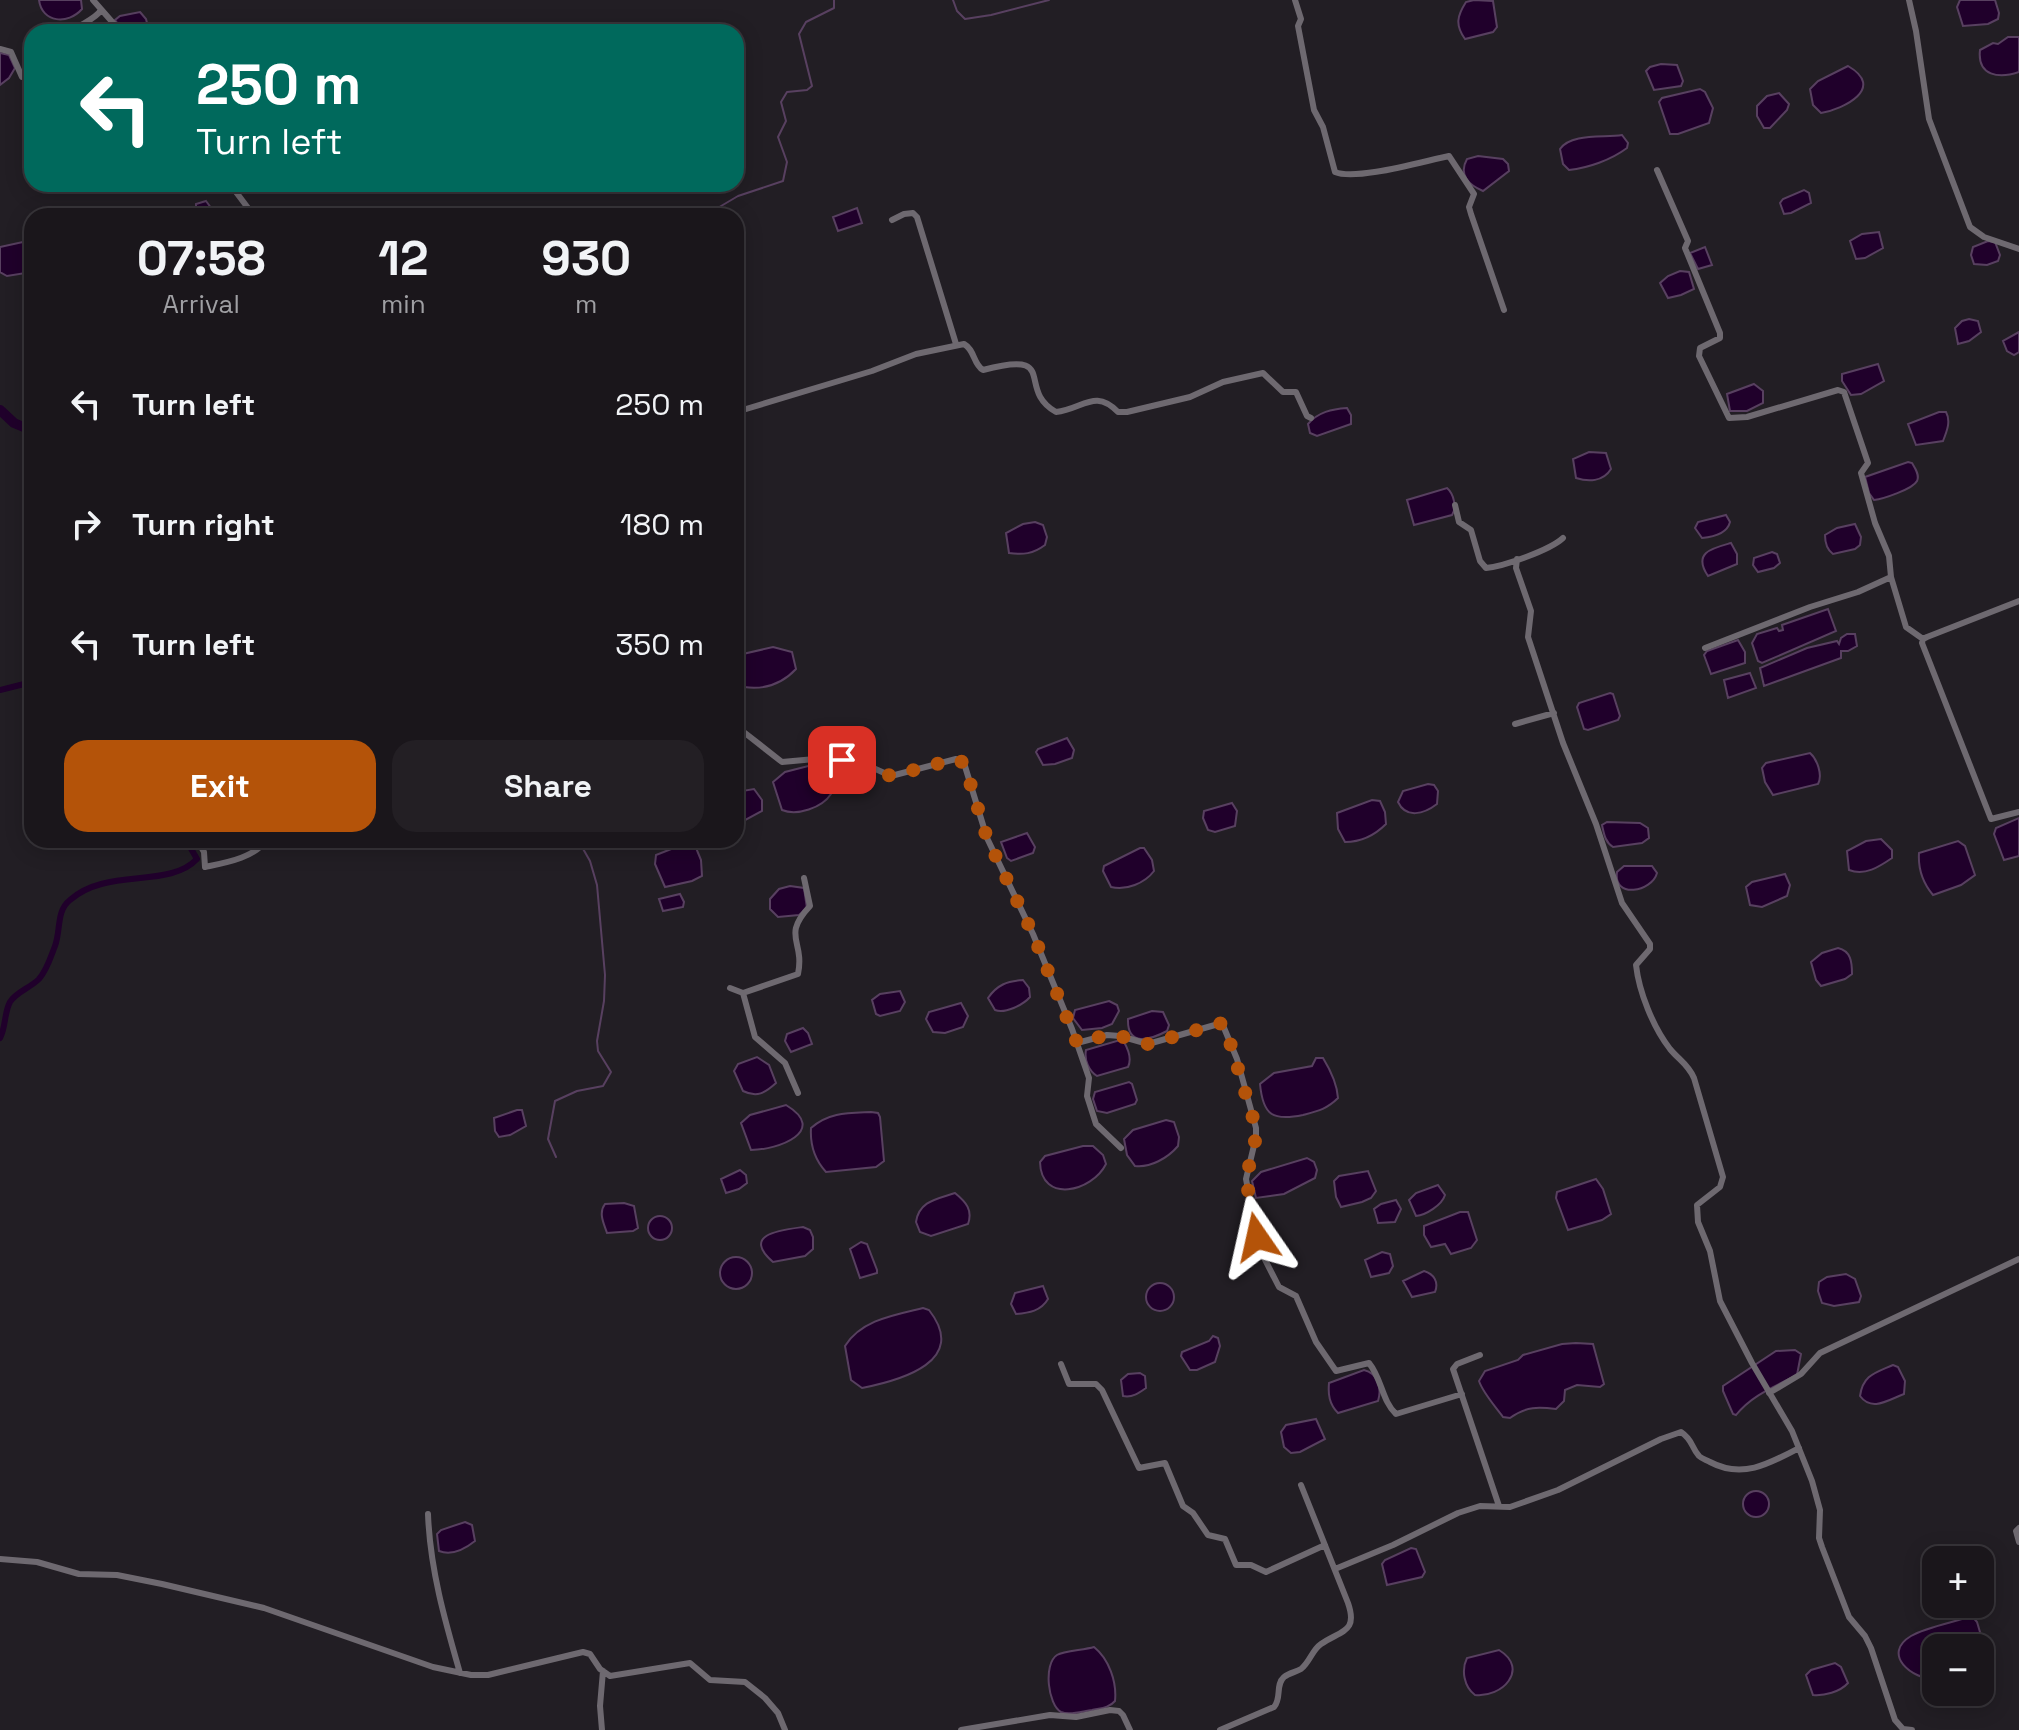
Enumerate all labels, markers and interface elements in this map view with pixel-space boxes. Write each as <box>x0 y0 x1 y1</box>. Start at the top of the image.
text: 250 m <box>196 49 361 120</box>
icon: left <box>64 56 168 160</box>
text: Turn left <box>196 119 343 165</box>
text: 07:58 <box>137 228 265 289</box>
text: 12 <box>378 228 428 289</box>
text: 930 <box>541 228 631 289</box>
text: Arrival <box>162 287 240 321</box>
text: min <box>381 287 426 321</box>
text: m <box>575 287 597 321</box>
icon: left <box>64 382 108 426</box>
text: Turn left <box>132 385 255 424</box>
text: 250 m <box>615 385 704 424</box>
icon: right <box>64 502 108 546</box>
text: Turn right <box>132 505 275 544</box>
text: 180 m <box>620 505 704 544</box>
icon: left <box>64 622 108 666</box>
text: Turn left <box>132 625 255 664</box>
text: 350 m <box>615 625 704 664</box>
pin <box>808 726 876 794</box>
icon: arrive <box>820 738 864 782</box>
button: Exit <box>64 740 376 832</box>
button: Share <box>392 740 704 832</box>
position arrow <box>1215 1195 1299 1279</box>
map controls <box>1922 1546 1994 1706</box>
button: + <box>1922 1546 1994 1618</box>
button: − <box>1922 1634 1994 1706</box>

